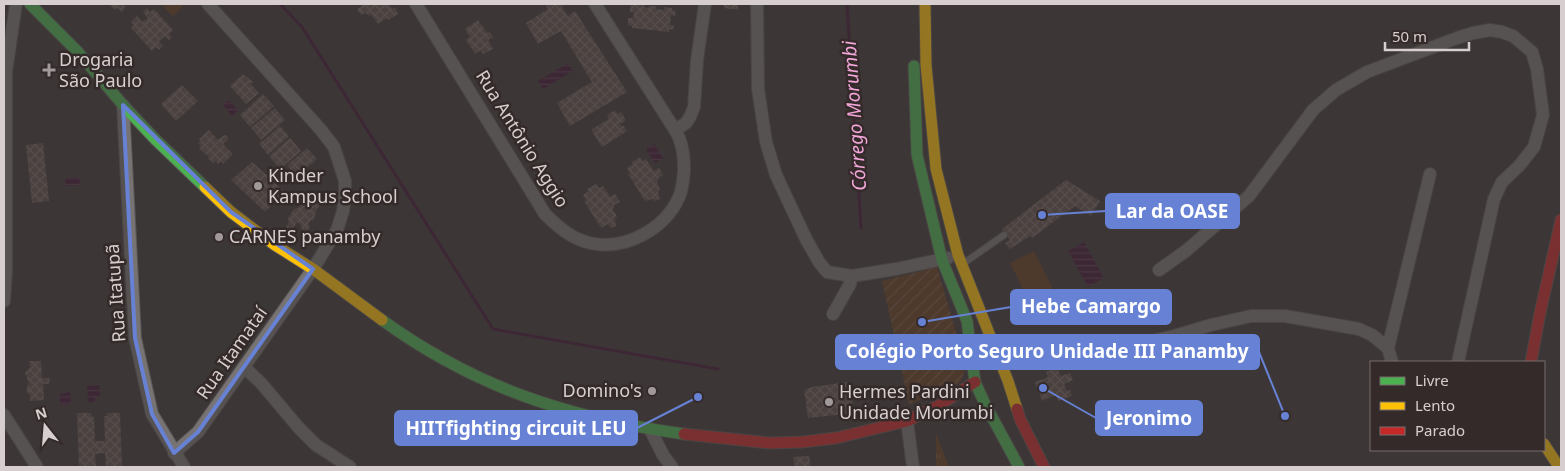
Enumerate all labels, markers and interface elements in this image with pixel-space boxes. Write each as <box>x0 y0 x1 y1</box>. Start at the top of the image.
scale bar <box>1385 20 1469 52</box>
text: 50 m <box>1392 26 1427 46</box>
water label: Córrego Morumbi <box>836 39 872 192</box>
place label: Drogaria São Paulo <box>59 47 142 92</box>
marker: Drogaria São Paulo <box>43 64 55 76</box>
street label: Rua Antônio Aggio <box>471 65 575 212</box>
place label: Kinder Kampus School <box>268 163 398 208</box>
marker: Kinder Kampus School <box>252 180 264 192</box>
callout: Lar da OASE <box>1106 194 1239 228</box>
text: Lar da OASE <box>1116 198 1228 224</box>
place label: CARNES panamby <box>229 224 381 248</box>
marker: CARNES panamby <box>213 231 225 243</box>
street label: Rua Itatupã <box>100 243 130 343</box>
callout: Hebe Camargo <box>1011 290 1171 324</box>
text: Hebe Camargo <box>1021 293 1161 319</box>
street label: Rua Itamataí <box>190 301 272 404</box>
callout: Colégio Porto Seguro Unidade III Panamby <box>836 335 1259 369</box>
text: Colégio Porto Seguro Unidade III Panamby <box>845 338 1249 364</box>
legend <box>1370 361 1545 451</box>
text: Livre <box>1415 370 1449 390</box>
place label: Domino's <box>563 378 642 402</box>
place label: Hermes Pardini Unidade Morumbi <box>839 379 993 424</box>
marker: Domino's <box>646 385 658 397</box>
text: Lento <box>1415 395 1455 415</box>
marker: Hermes Pardini Unidade Morumbi <box>823 396 835 408</box>
north arrow <box>20 401 70 451</box>
callout: Jeronimo <box>1096 401 1202 435</box>
text: N <box>33 402 49 424</box>
text: Jeronimo <box>1104 405 1192 431</box>
callout: HIITfighting circuit LEU <box>395 411 637 445</box>
text: HIITfighting circuit LEU <box>405 415 627 441</box>
text: Parado <box>1415 420 1465 440</box>

